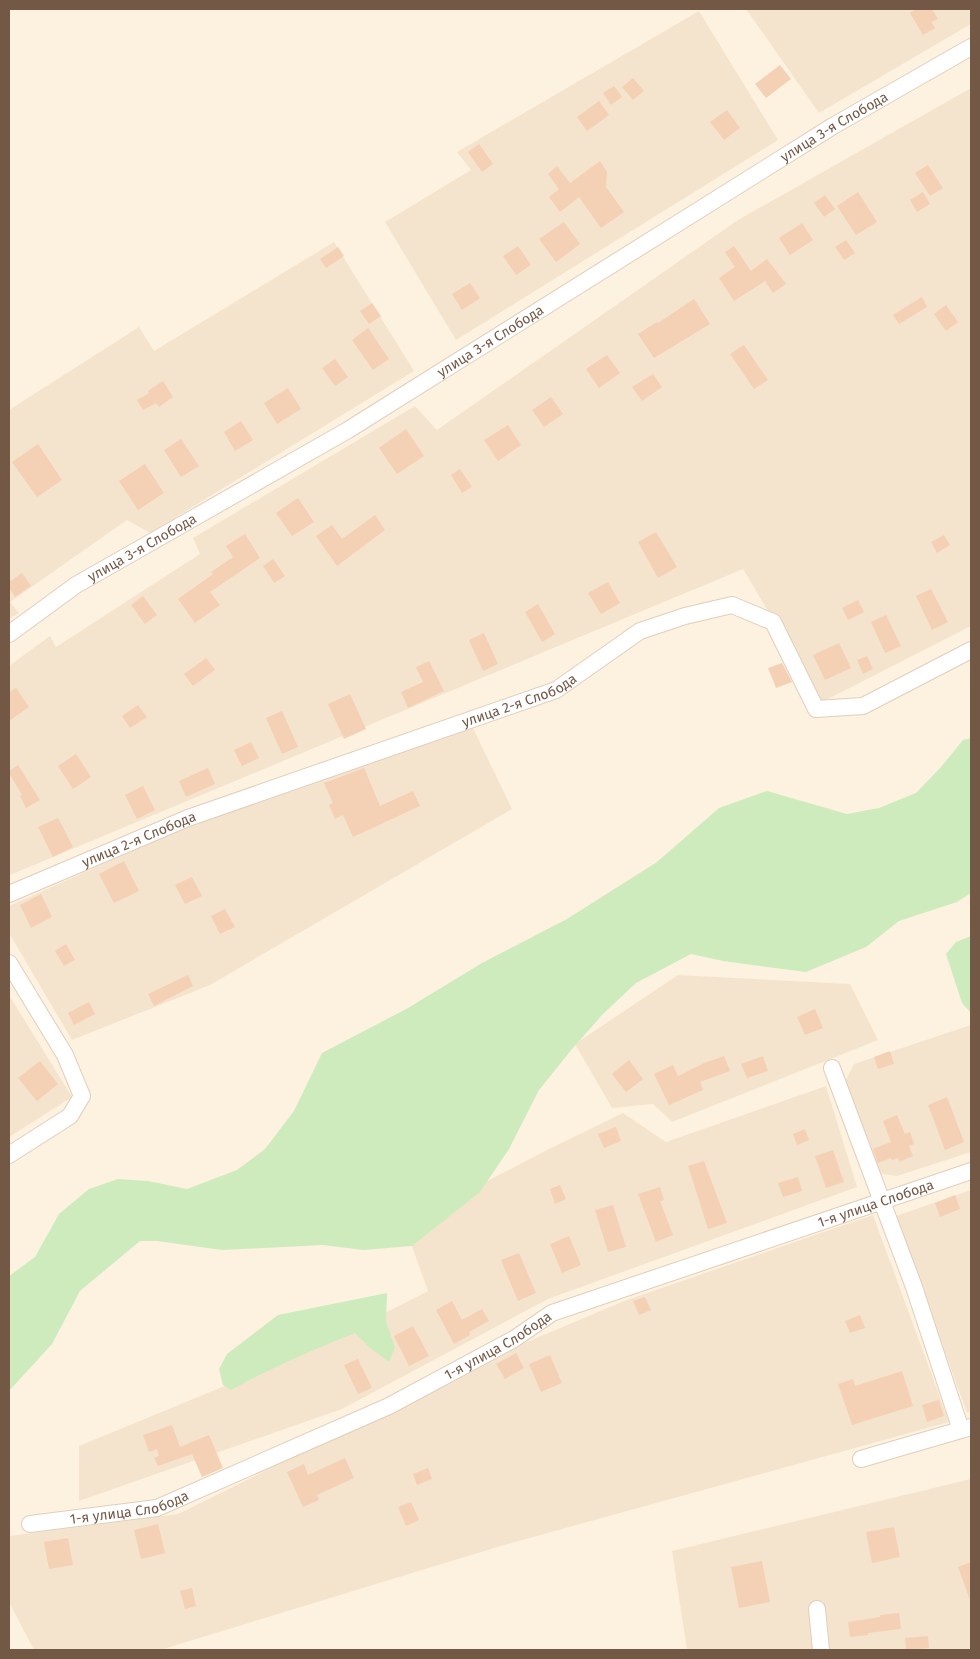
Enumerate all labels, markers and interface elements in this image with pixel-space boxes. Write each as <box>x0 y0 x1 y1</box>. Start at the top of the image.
street label: улица 3-я Слобода <box>777 88 891 166</box>
street label: улица 3-я Слобода <box>434 302 547 381</box>
street label: улица 3-я Слобода <box>85 510 200 585</box>
street label: улица 2-я Слобода <box>460 670 580 731</box>
street label: улица 2-я Слобода <box>79 808 198 871</box>
street label: 1-я улица Слобода <box>816 1176 936 1231</box>
street label: 1-я улица Слобода <box>442 1308 555 1384</box>
street label: 1-я улица Слобода <box>69 1487 191 1528</box>

